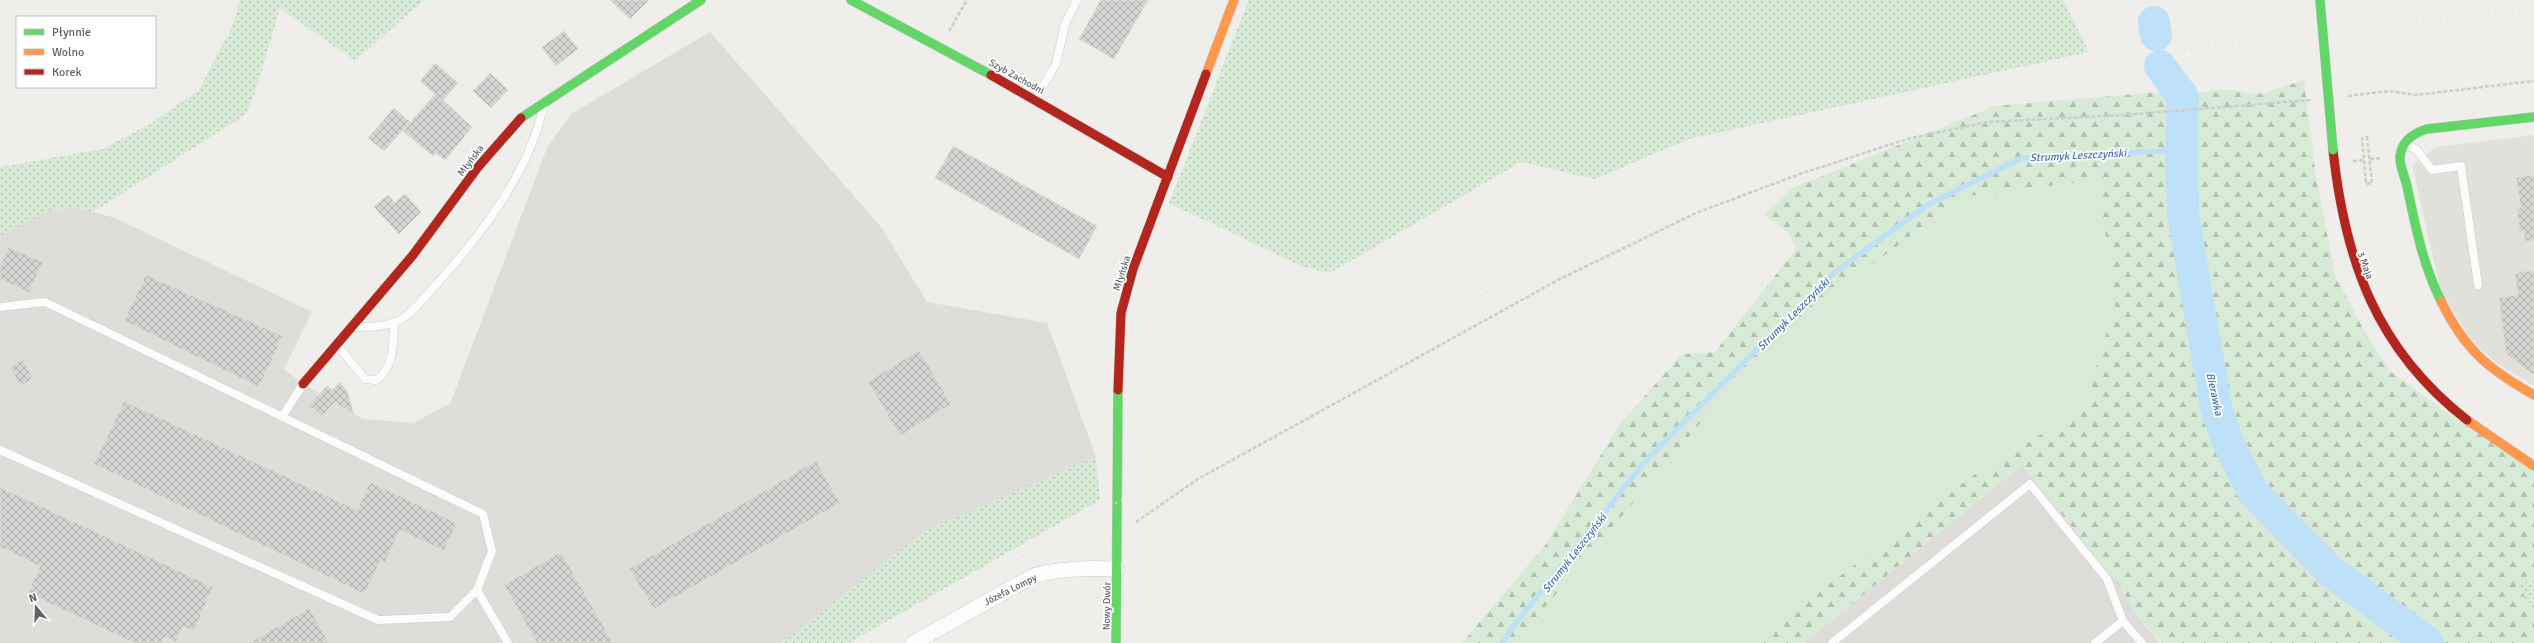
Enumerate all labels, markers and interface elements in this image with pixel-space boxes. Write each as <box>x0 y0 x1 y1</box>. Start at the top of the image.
legend <box>16 16 156 88</box>
text: Płynnie <box>52 25 91 40</box>
text: Wolno <box>52 45 84 60</box>
street label: Szyb Zachodni <box>987 57 1046 97</box>
text: Korek <box>52 65 81 80</box>
street label: Młyńska <box>455 143 486 179</box>
water label: Strumyk Leszczyński <box>2029 146 2128 165</box>
street label: 3 Maja <box>2355 250 2376 281</box>
street label: Młyńska <box>1111 254 1133 292</box>
water label: Strumyk Leszczyński <box>1755 275 1833 353</box>
water label: Bierawka <box>2204 371 2225 417</box>
water label: Strumyk Leszczyński <box>1540 510 1610 595</box>
street label: Józefa Lompy <box>982 571 1039 608</box>
street label: Nowy Dwór <box>1101 581 1113 630</box>
north arrow <box>16 587 56 627</box>
text: N <box>27 591 39 605</box>

